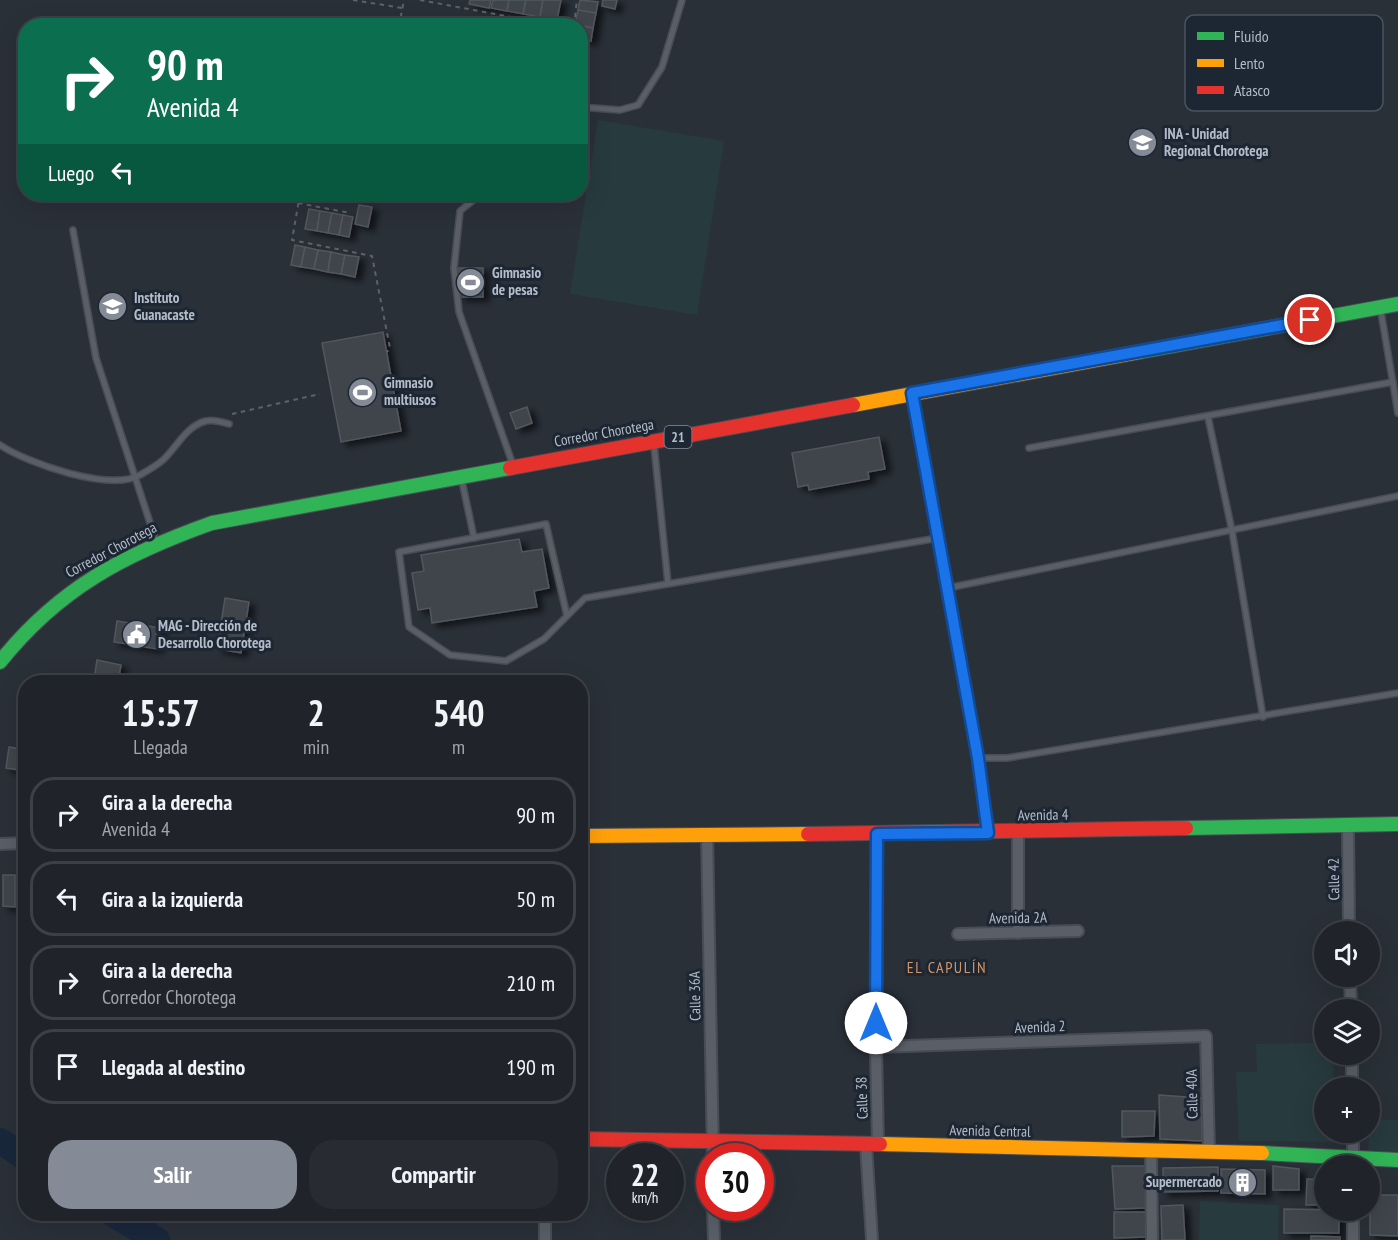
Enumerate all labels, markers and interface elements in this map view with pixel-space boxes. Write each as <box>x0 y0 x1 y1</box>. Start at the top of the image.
legend <box>1185 15 1383 111</box>
text: Fluido <box>1234 26 1269 46</box>
text: 90 m <box>147 37 224 92</box>
icon: right <box>48 42 126 120</box>
text: Lento <box>1234 53 1265 73</box>
text: Atasco <box>1234 80 1270 100</box>
text: Avenida 4 <box>147 90 239 124</box>
place label: INA - Unidad Regional Chorotega <box>1164 124 1269 160</box>
school or university icon: INA - Unidad Regional Chorotega <box>1127 127 1159 159</box>
icon: left <box>106 156 139 189</box>
text: Luego <box>48 159 94 187</box>
place label: Gimnasio de pesas <box>492 263 541 299</box>
sports icon: Gimnasio de pesas <box>455 266 487 298</box>
place label: Instituto Guanacaste <box>134 288 195 324</box>
school or university icon: Instituto Guanacaste <box>97 291 129 323</box>
pin <box>1284 294 1335 345</box>
icon: arrive <box>1293 303 1326 336</box>
place label: Gimnasio multiusos <box>384 373 436 409</box>
sports icon: Gimnasio multiusos <box>347 376 379 408</box>
street label: Corredor Chorotega <box>553 414 655 451</box>
road number: 21 <box>664 426 692 448</box>
street label: Corredor Chorotega <box>62 518 160 582</box>
place label: MAG - Dirección de Desarrollo Chorotega <box>158 616 271 652</box>
public building icon: MAG - Dirección de Desarrollo Chorotega <box>121 619 153 651</box>
text: 15:57 <box>122 689 199 736</box>
text: 2 <box>307 689 325 736</box>
text: 540 <box>433 689 484 736</box>
text: Llegada <box>133 734 188 760</box>
text: min <box>303 734 329 760</box>
text: m <box>452 734 465 760</box>
text: Gira a la derecha <box>102 788 232 816</box>
icon: right <box>51 798 84 831</box>
text: 90 m <box>516 801 555 829</box>
street label: Avenida 4 <box>1017 805 1069 824</box>
text: Avenida 4 <box>102 816 170 842</box>
street label: Calle 42 <box>1324 858 1343 900</box>
icon: left <box>51 882 84 915</box>
text: Gira a la izquierda <box>102 885 243 913</box>
text: 50 m <box>516 885 555 913</box>
street label: Avenida 2A <box>989 907 1048 928</box>
map controls <box>1314 921 1380 1221</box>
button: sound <box>1314 921 1380 987</box>
text: Gira a la derecha <box>102 956 232 984</box>
district label: EL CAPULÍN <box>907 957 987 977</box>
icon: right <box>51 966 84 999</box>
text: 210 m <box>506 969 555 997</box>
street label: Calle 36A <box>685 970 704 1021</box>
text: Corredor Chorotega <box>102 984 236 1010</box>
position arrow <box>844 991 908 1055</box>
button: layers <box>1314 999 1380 1065</box>
street label: Avenida 2 <box>1014 1016 1066 1037</box>
icon: arrive <box>51 1050 84 1083</box>
text: Llegada al destino <box>102 1053 245 1081</box>
text: 190 m <box>506 1053 555 1081</box>
street label: Calle 40A <box>1182 1068 1201 1119</box>
street label: Calle 38 <box>851 1076 872 1120</box>
button: + <box>1314 1077 1380 1143</box>
street label: Avenida Central <box>949 1120 1031 1141</box>
button: Salir <box>48 1140 297 1209</box>
button: Compartir <box>309 1140 558 1209</box>
speed limit sign: 30 <box>696 1143 774 1221</box>
text: 22 <box>631 1155 659 1194</box>
button: − <box>1314 1155 1380 1221</box>
building icon: Supermercado <box>1227 1166 1259 1198</box>
place label: Supermercado <box>1146 1172 1222 1191</box>
text: km/h <box>632 1188 658 1207</box>

